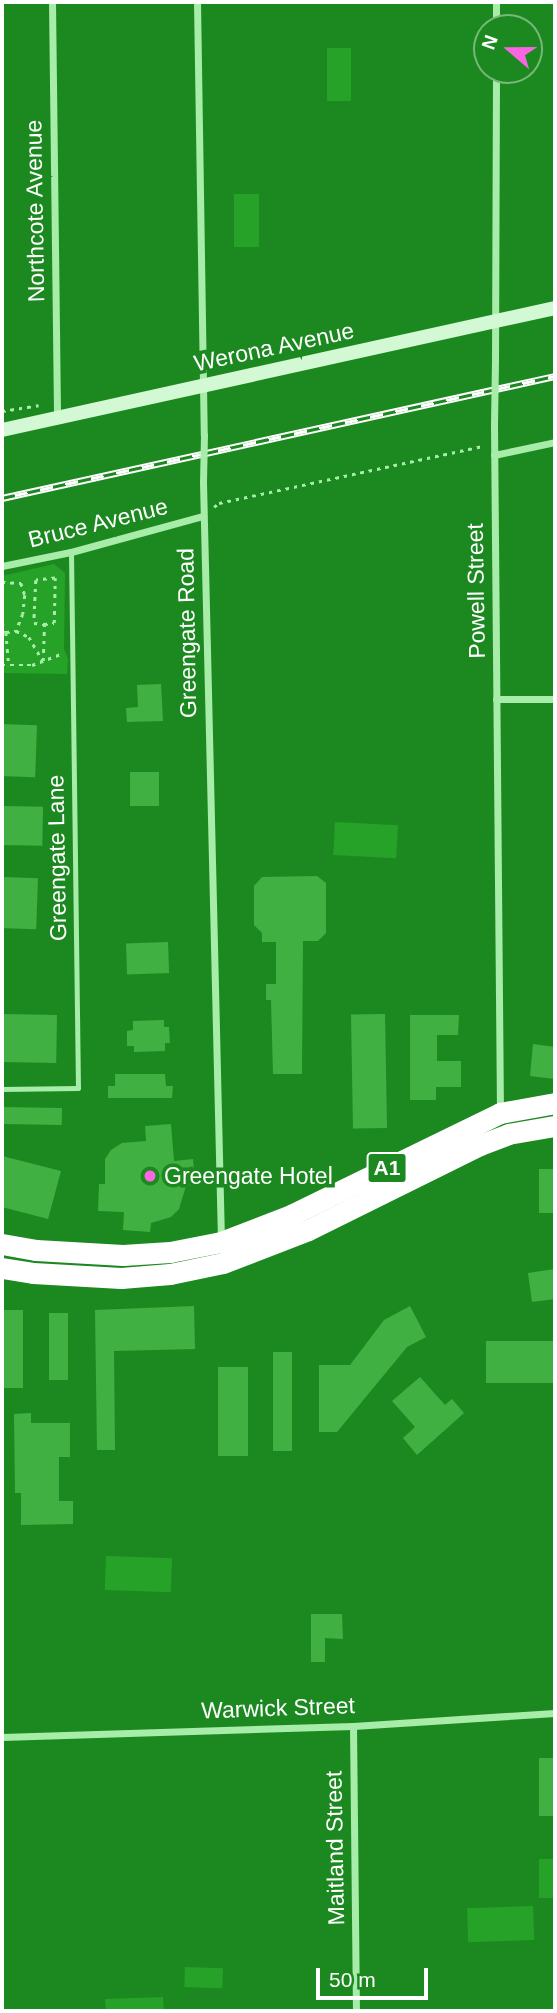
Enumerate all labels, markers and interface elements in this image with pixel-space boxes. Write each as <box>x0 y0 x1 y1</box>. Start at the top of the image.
north arrow <box>473 14 543 84</box>
text: N <box>477 32 502 52</box>
street label: Northcote Avenue <box>20 119 50 303</box>
street label: Werona Avenue <box>191 316 357 378</box>
street label: Bruce Avenue <box>25 492 171 554</box>
street label: Powell Street <box>461 523 491 659</box>
street label: Greengate Road <box>172 548 202 718</box>
street label: Greengate Lane <box>42 775 72 941</box>
road number: A1 <box>366 1150 408 1186</box>
place label: Greengate Hotel <box>164 1162 333 1190</box>
marker: Greengate Hotel <box>142 1168 158 1184</box>
street label: Warwick Street <box>201 1692 355 1724</box>
street label: Maitland Street <box>320 1770 350 1926</box>
scale bar <box>319 1954 431 1998</box>
text: 50 m <box>329 1968 376 1991</box>

